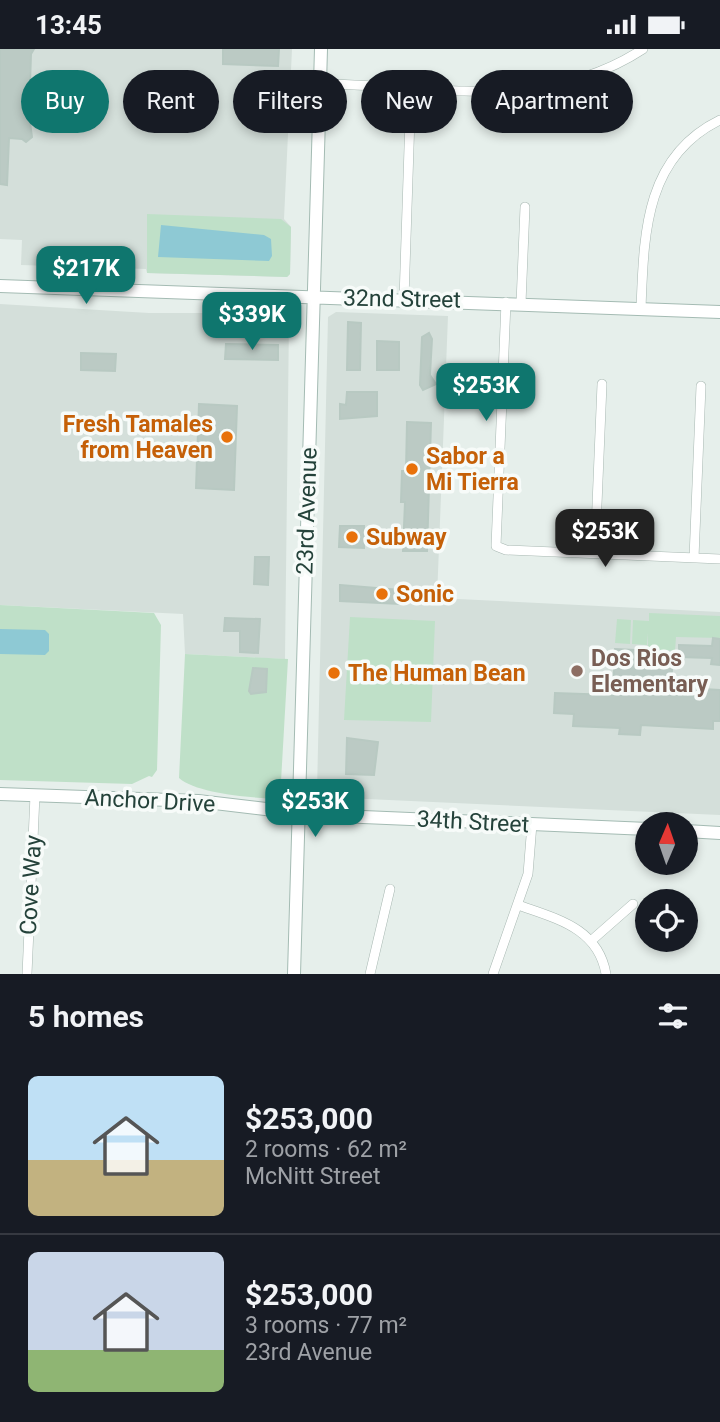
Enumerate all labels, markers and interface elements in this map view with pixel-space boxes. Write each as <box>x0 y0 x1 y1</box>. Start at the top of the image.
text: 13:45 <box>35 10 102 40</box>
chip: Buy <box>21 70 109 133</box>
chip: Rent <box>123 70 219 133</box>
chip: Filters <box>233 70 347 133</box>
chip: New <box>361 70 457 133</box>
chip: Apartment <box>471 70 633 133</box>
pin: $217K <box>37 247 135 306</box>
text: $217K <box>52 255 120 282</box>
street label: 32nd Street <box>343 284 461 314</box>
pin: $339K <box>203 293 301 352</box>
text: $339K <box>218 301 286 328</box>
pin: $253K <box>437 363 535 423</box>
text: $253K <box>452 372 520 399</box>
place label: Fresh Tamales from Heaven <box>63 411 213 464</box>
marker: Fresh Tamales from Heaven <box>219 429 235 445</box>
place label: Sabor a Mi Tierra <box>426 443 519 496</box>
street label: 23rd Avenue <box>291 447 323 575</box>
marker: Sabor a Mi Tierra <box>404 461 420 477</box>
pin: $253K <box>556 510 654 569</box>
text: $253K <box>571 518 639 545</box>
place label: Subway <box>366 524 447 551</box>
marker: Subway <box>344 529 360 545</box>
place label: Sonic <box>396 581 454 608</box>
marker: Sonic <box>374 586 390 602</box>
place label: Dos Rios Elementary <box>591 645 708 698</box>
place label: The Human Bean <box>348 660 526 687</box>
marker: Dos Rios Elementary <box>569 663 585 679</box>
marker: The Human Bean <box>326 665 342 681</box>
pin: $253K <box>266 779 364 839</box>
street label: Anchor Drive <box>84 784 216 818</box>
text: $253K <box>281 788 349 815</box>
street label: 34th Street <box>416 806 530 838</box>
north arrow <box>635 812 698 875</box>
map controls <box>635 812 698 952</box>
street label: Cove Way <box>15 834 47 936</box>
button: locate <box>635 889 698 952</box>
icon: filters <box>654 997 692 1035</box>
text: 5 homes <box>28 999 144 1034</box>
text: $253,000 <box>245 1101 373 1136</box>
icon: home <box>84 1104 168 1188</box>
text: 2 rooms · 62 m² <box>245 1136 407 1163</box>
text: McNitt Street <box>245 1163 381 1190</box>
text: $253,000 <box>245 1277 373 1312</box>
icon: home <box>84 1280 168 1364</box>
text: 3 rooms · 77 m² <box>245 1312 407 1339</box>
text: 23rd Avenue <box>245 1339 372 1366</box>

